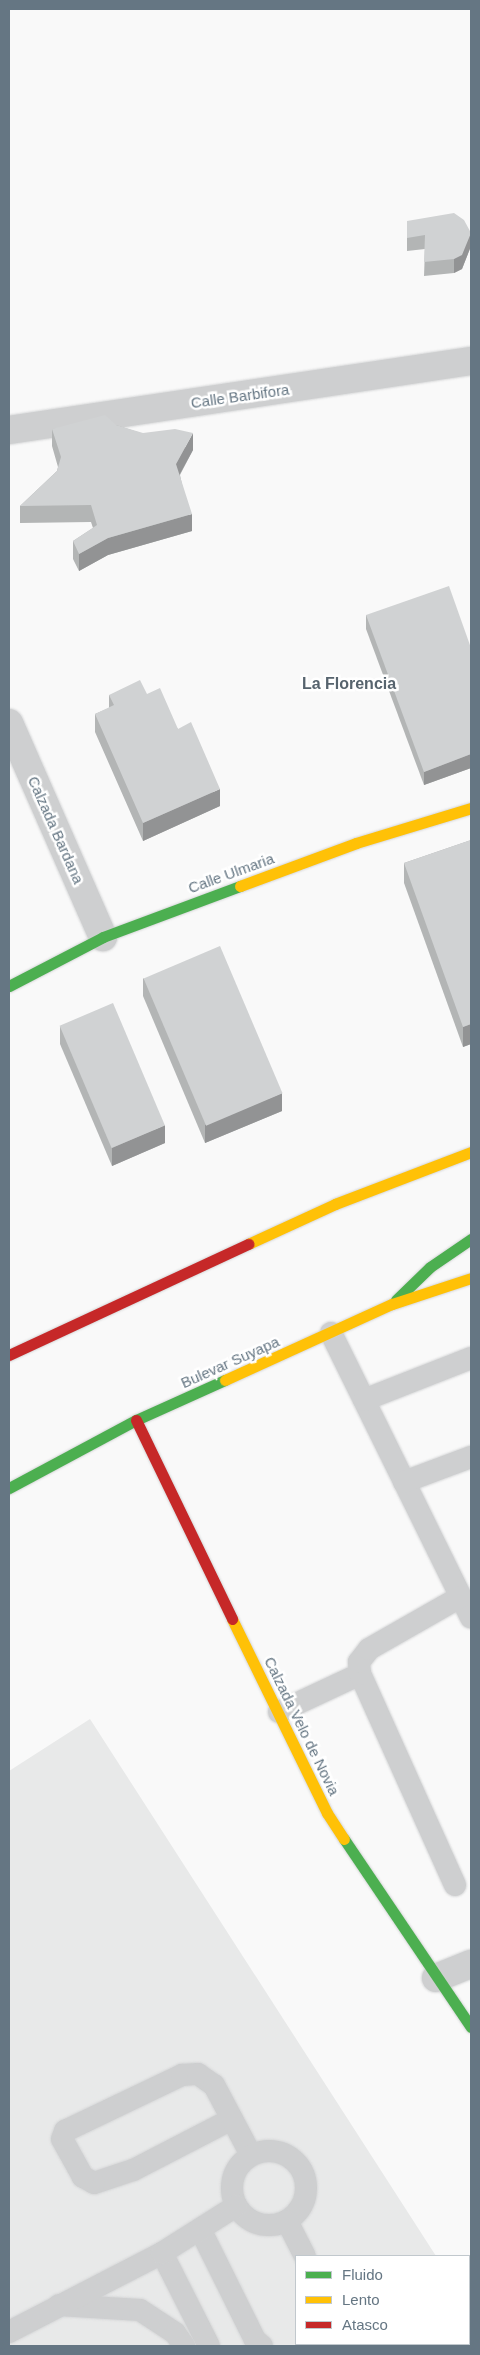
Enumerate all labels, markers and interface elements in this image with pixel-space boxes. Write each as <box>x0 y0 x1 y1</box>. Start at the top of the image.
street label: Calle Barbifora <box>190 380 290 412</box>
district label: La Florencia <box>302 674 396 694</box>
street label: Calzada Bardana <box>24 773 88 887</box>
street label: Calle Ulmaria <box>186 849 276 897</box>
street label: Bulevar Suyapa <box>178 1332 282 1392</box>
street label: Calzada Velo de Novia <box>261 1654 343 1798</box>
legend <box>295 2255 470 2345</box>
text: Fluido <box>342 2266 383 2283</box>
text: Lento <box>342 2291 380 2308</box>
text: Atasco <box>342 2316 388 2333</box>

